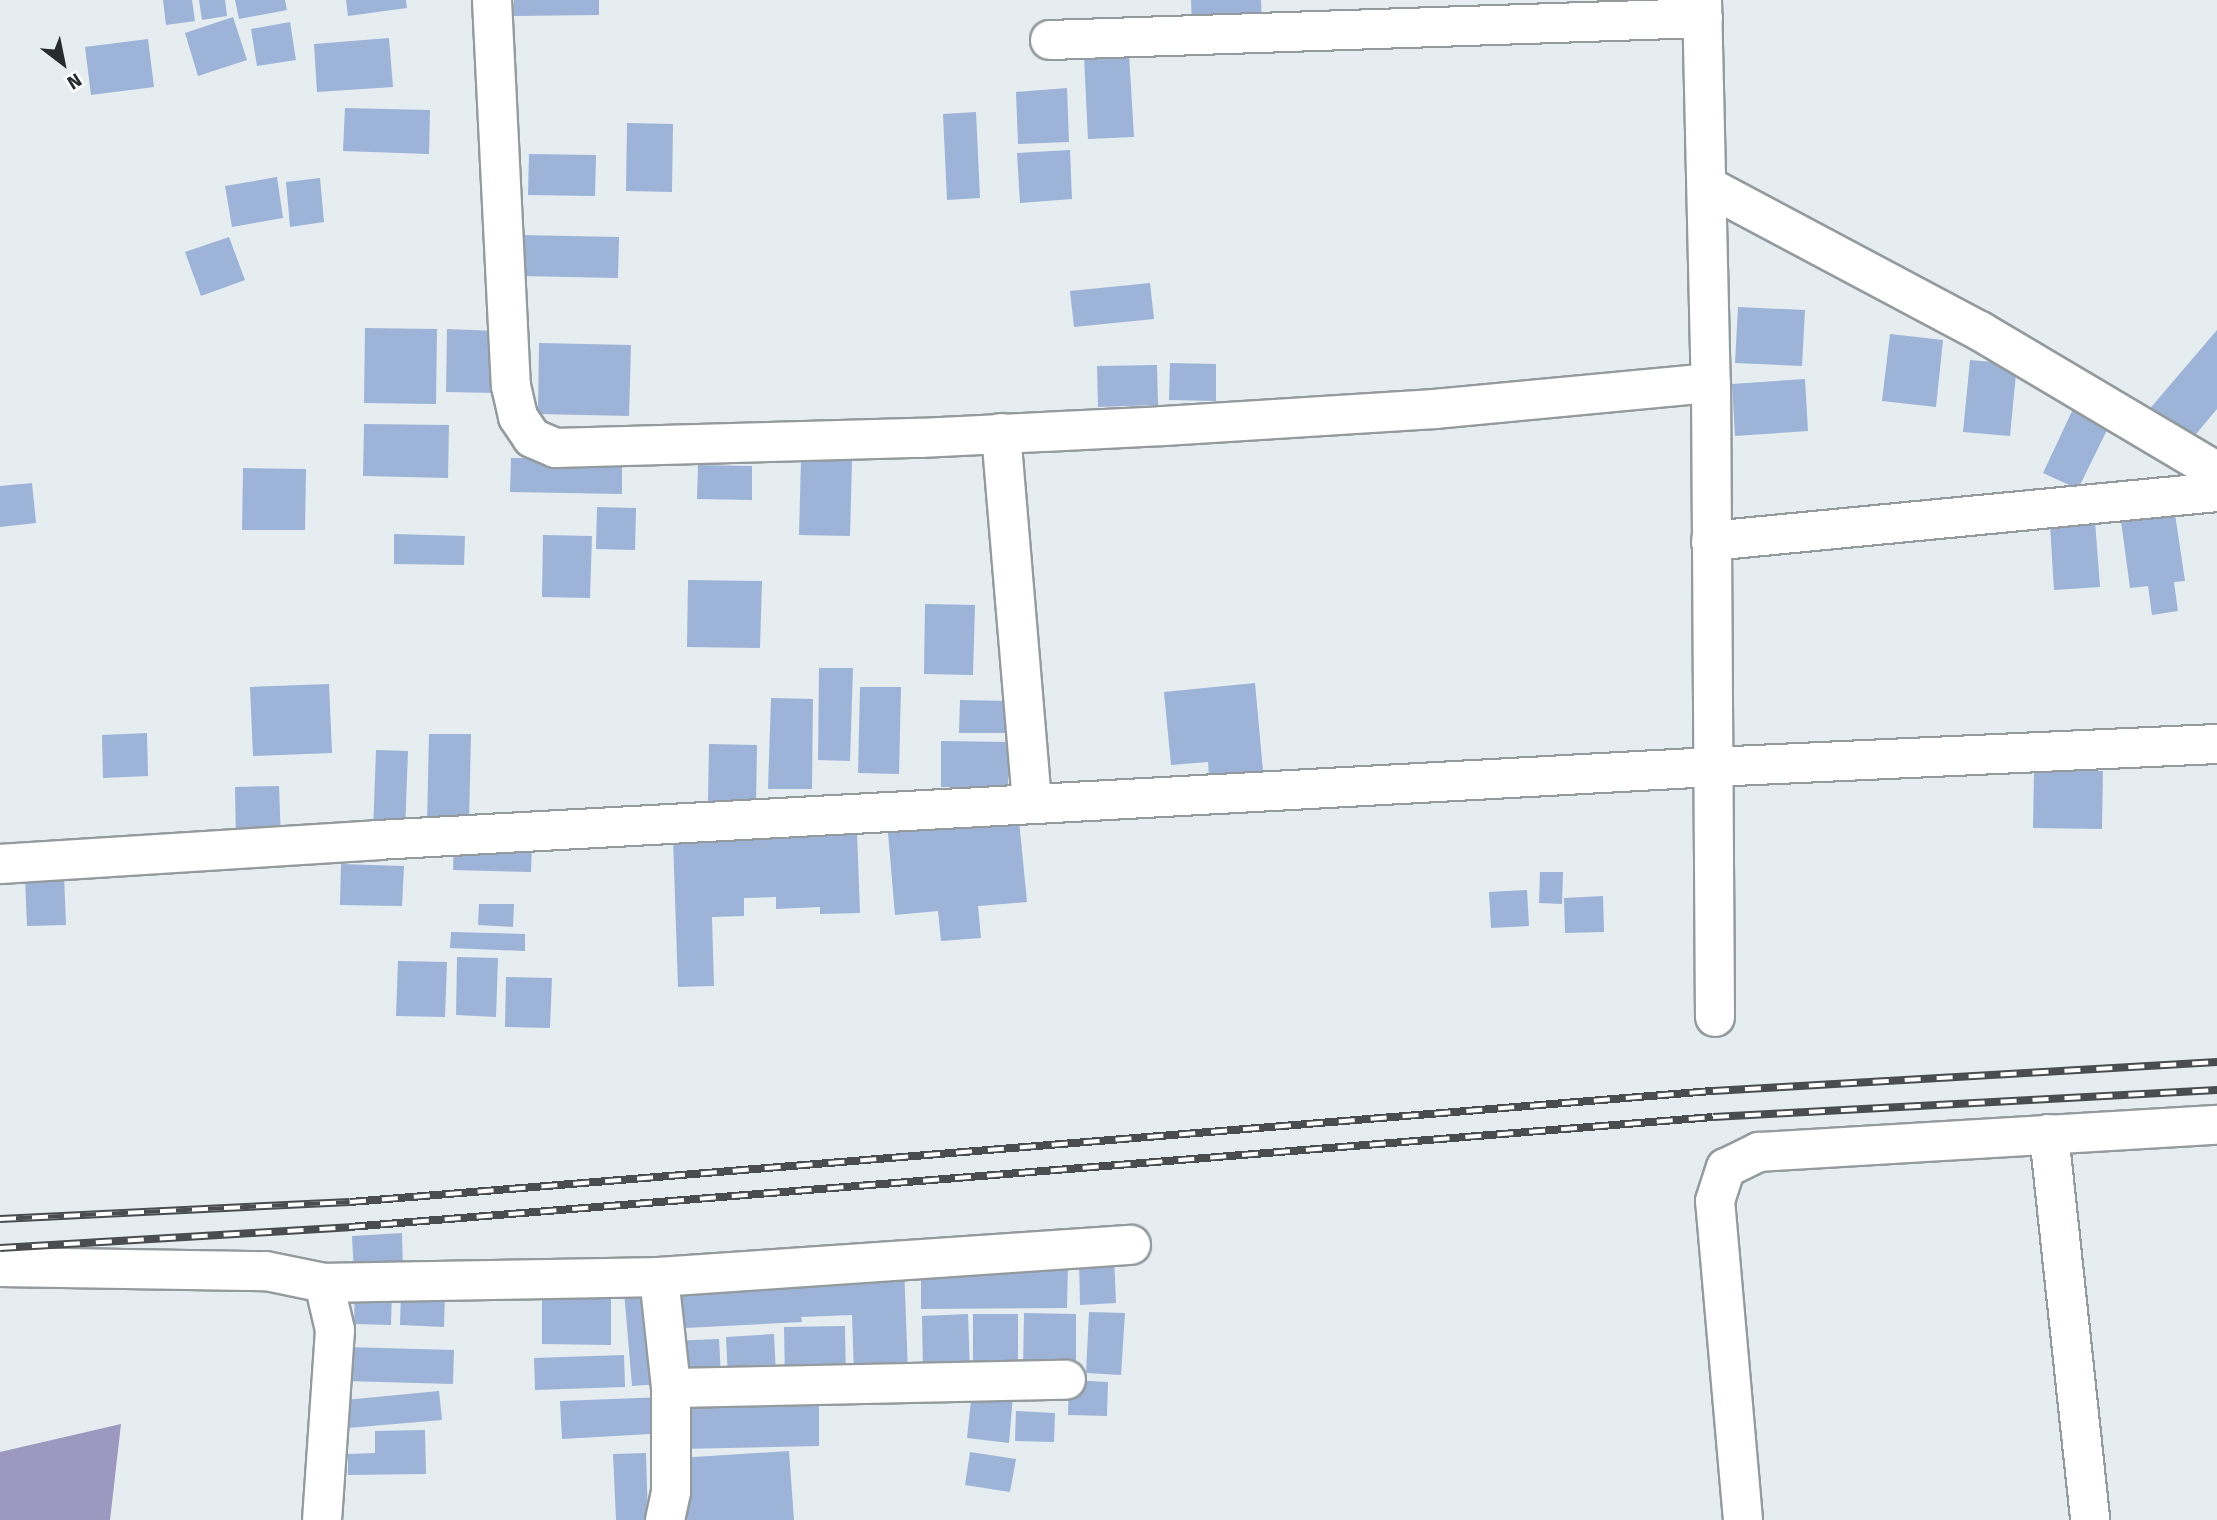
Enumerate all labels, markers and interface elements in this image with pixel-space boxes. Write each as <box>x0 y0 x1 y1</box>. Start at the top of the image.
north arrow <box>28 28 98 98</box>
text: N <box>63 68 86 94</box>

